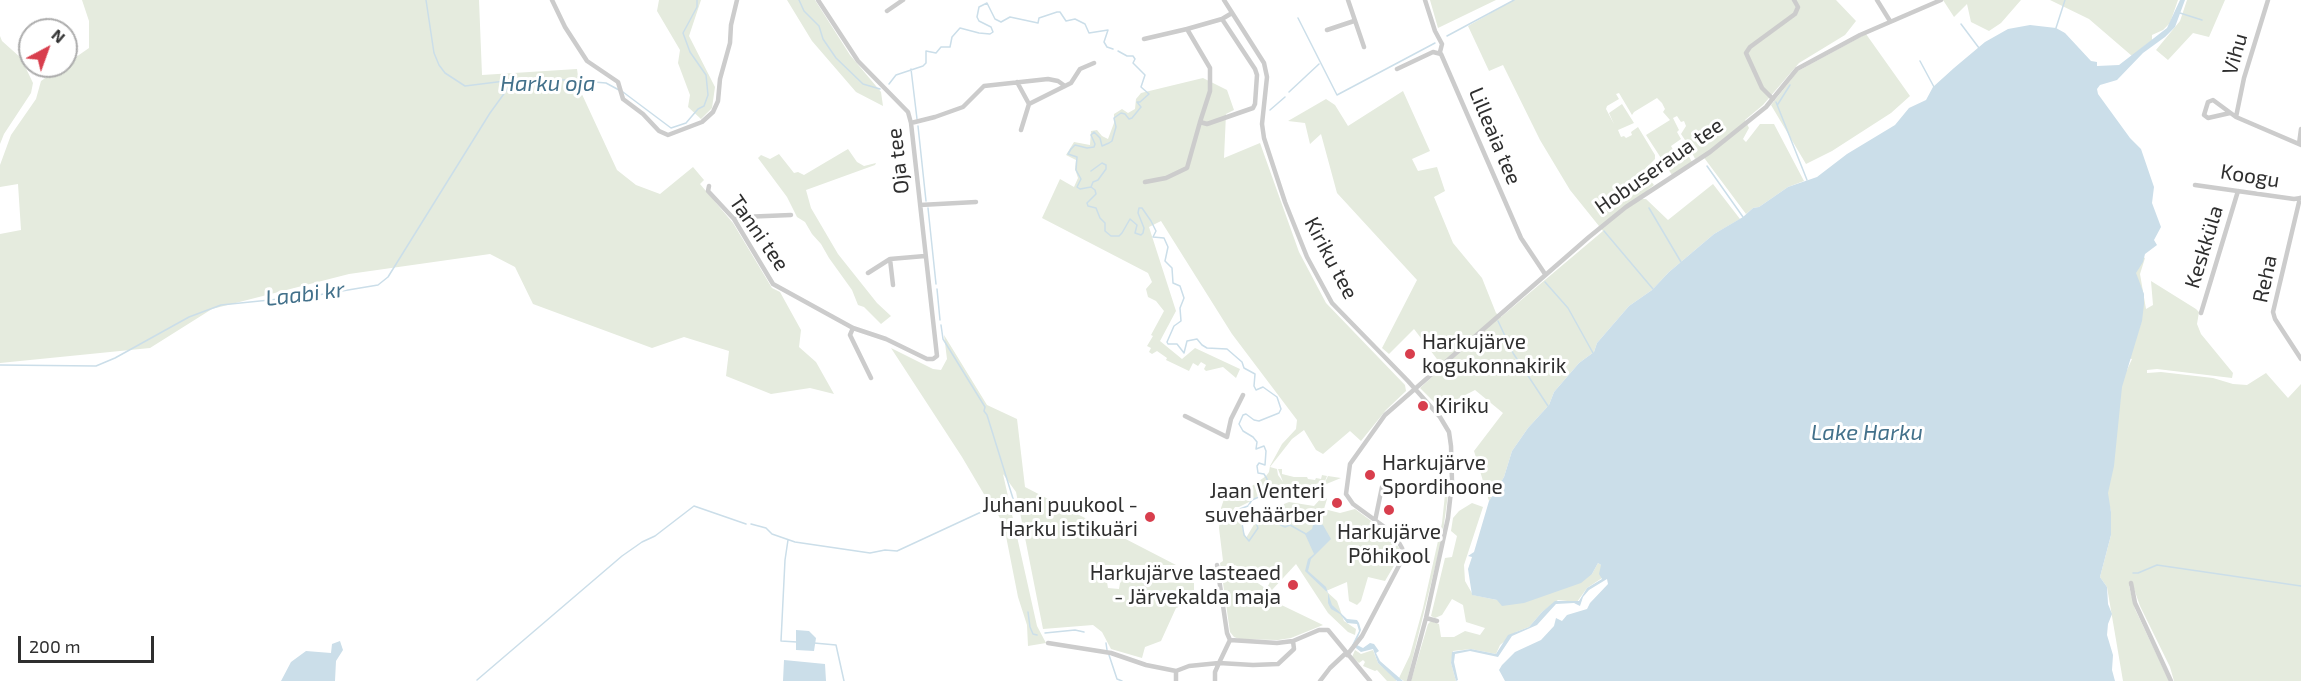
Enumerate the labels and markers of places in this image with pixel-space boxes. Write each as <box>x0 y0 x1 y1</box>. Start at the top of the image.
place label: Harkujärve kogukonnakirik <box>1422 329 1566 379</box>
marker: Harkujärve kogukonnakirik <box>1403 347 1417 361</box>
place label: Kiriku <box>1435 393 1489 419</box>
marker: Kiriku <box>1416 399 1430 413</box>
place label: Harkujärve Spordihoone <box>1382 450 1503 500</box>
marker: Harkujärve Spordihoone <box>1363 468 1377 482</box>
place label: Jaan Venteri suvehäärber <box>1205 478 1325 528</box>
place label: Juhani puukool - Harku istikuäri <box>982 492 1138 542</box>
marker: Jaan Venteri suvehäärber <box>1330 496 1344 510</box>
marker: Harkujärve Põhikool <box>1382 503 1396 517</box>
marker: Juhani puukool - Harku istikuäri <box>1143 510 1157 524</box>
place label: Harkujärve Põhikool <box>1337 519 1441 569</box>
place label: Harkujärve lasteaed - Järvekalda maja <box>1090 560 1281 610</box>
marker: Harkujärve lasteaed - Järvekalda maja <box>1286 578 1300 592</box>

